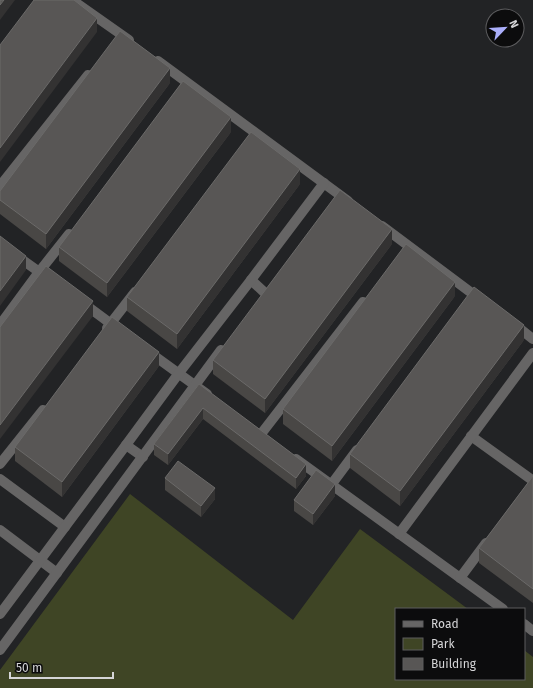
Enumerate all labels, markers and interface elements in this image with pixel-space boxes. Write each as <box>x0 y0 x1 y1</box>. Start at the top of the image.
north arrow <box>485 8 525 48</box>
text: N <box>506 18 521 30</box>
legend <box>395 608 525 680</box>
text: Road <box>431 617 459 631</box>
text: Park <box>431 637 455 651</box>
scale bar <box>10 654 113 680</box>
text: Building <box>431 657 477 671</box>
text: 50 m <box>16 661 42 675</box>

